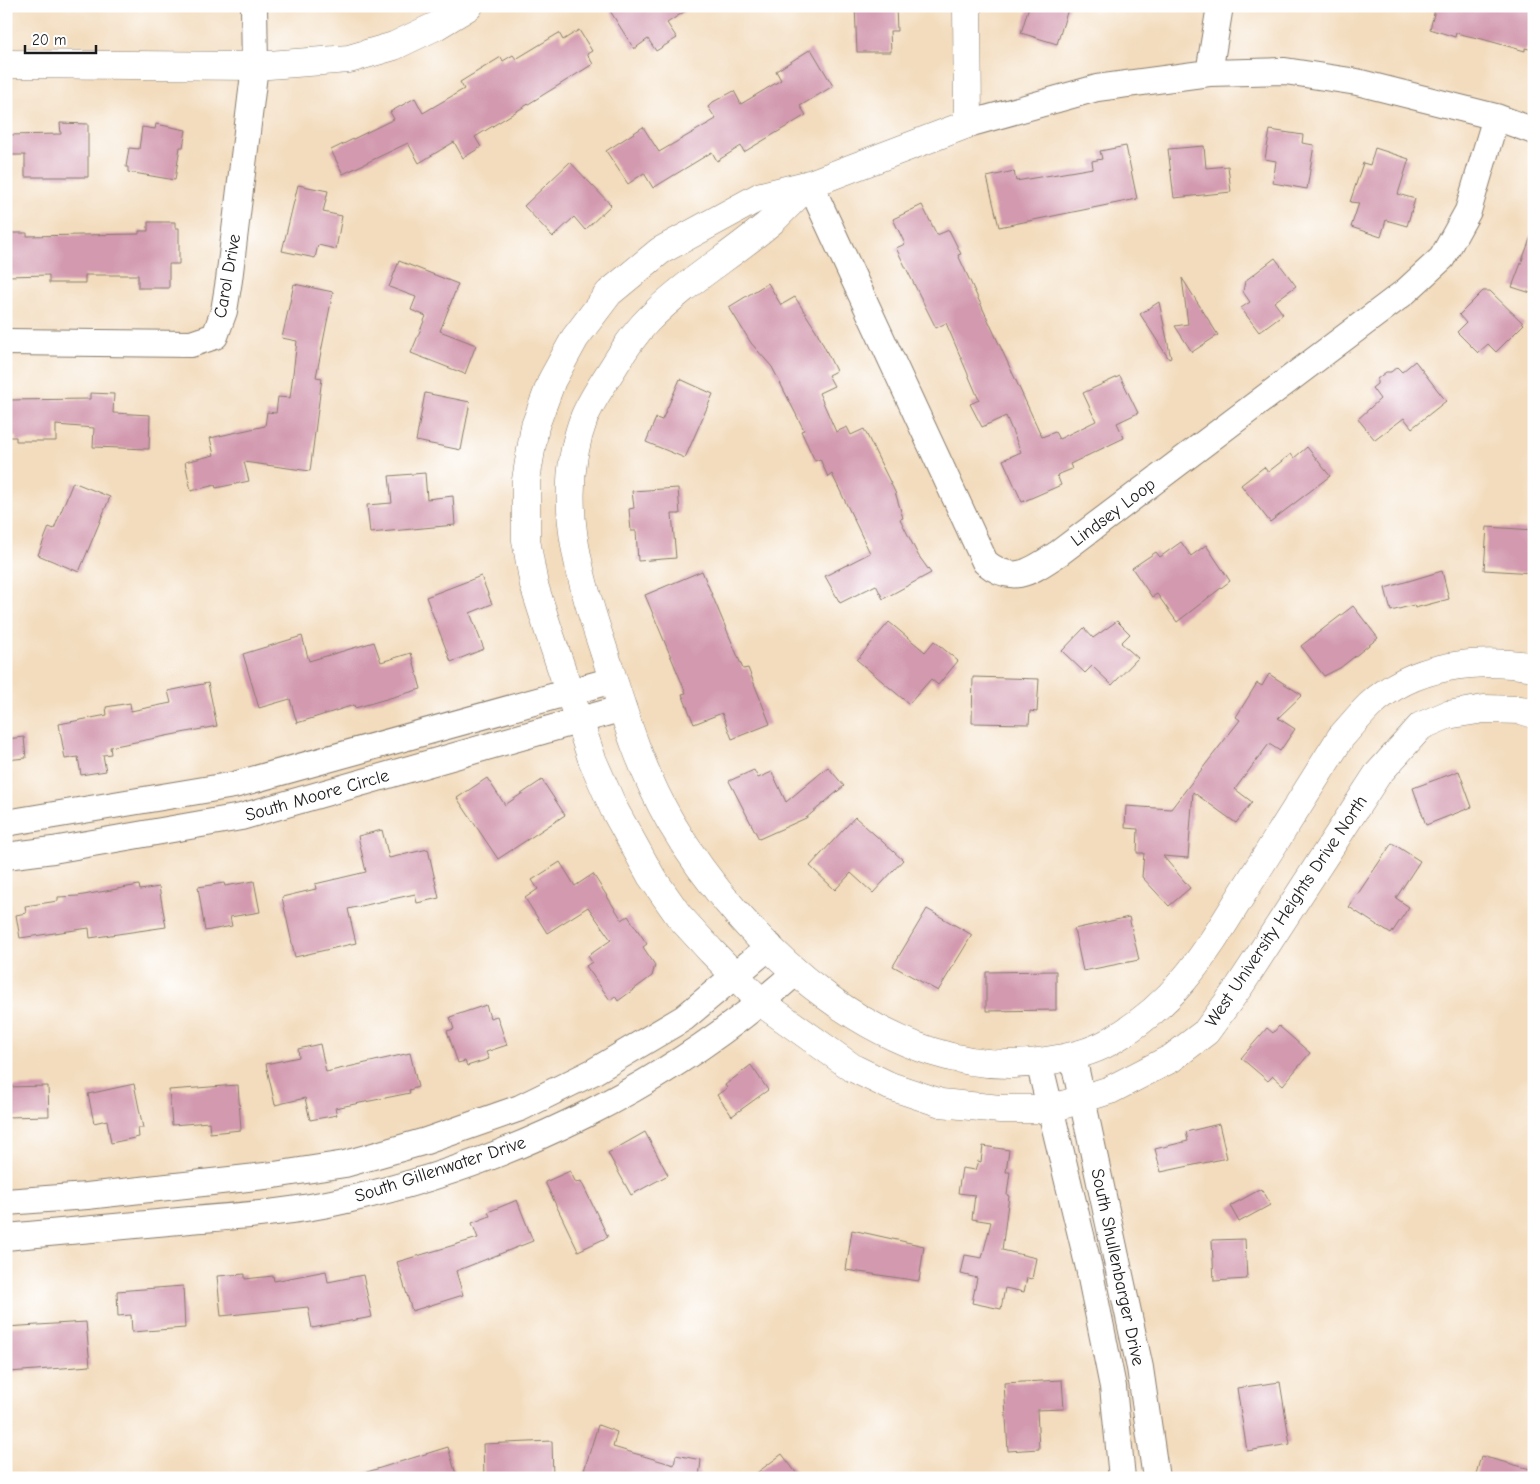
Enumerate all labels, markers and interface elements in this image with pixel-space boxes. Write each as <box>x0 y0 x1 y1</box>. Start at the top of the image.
scale bar <box>25 22 96 54</box>
text: 20 m <box>32 31 66 49</box>
street label: Carol Drive <box>210 232 245 320</box>
street label: Lindsey Loop <box>1067 474 1160 551</box>
street label: South Moore Circle <box>243 765 392 826</box>
street label: West University Heights Drive North <box>1201 792 1372 1031</box>
street label: South Gillenwater Drive <box>352 1132 528 1207</box>
street label: South Shullenbarger Drive <box>1086 1167 1149 1368</box>

